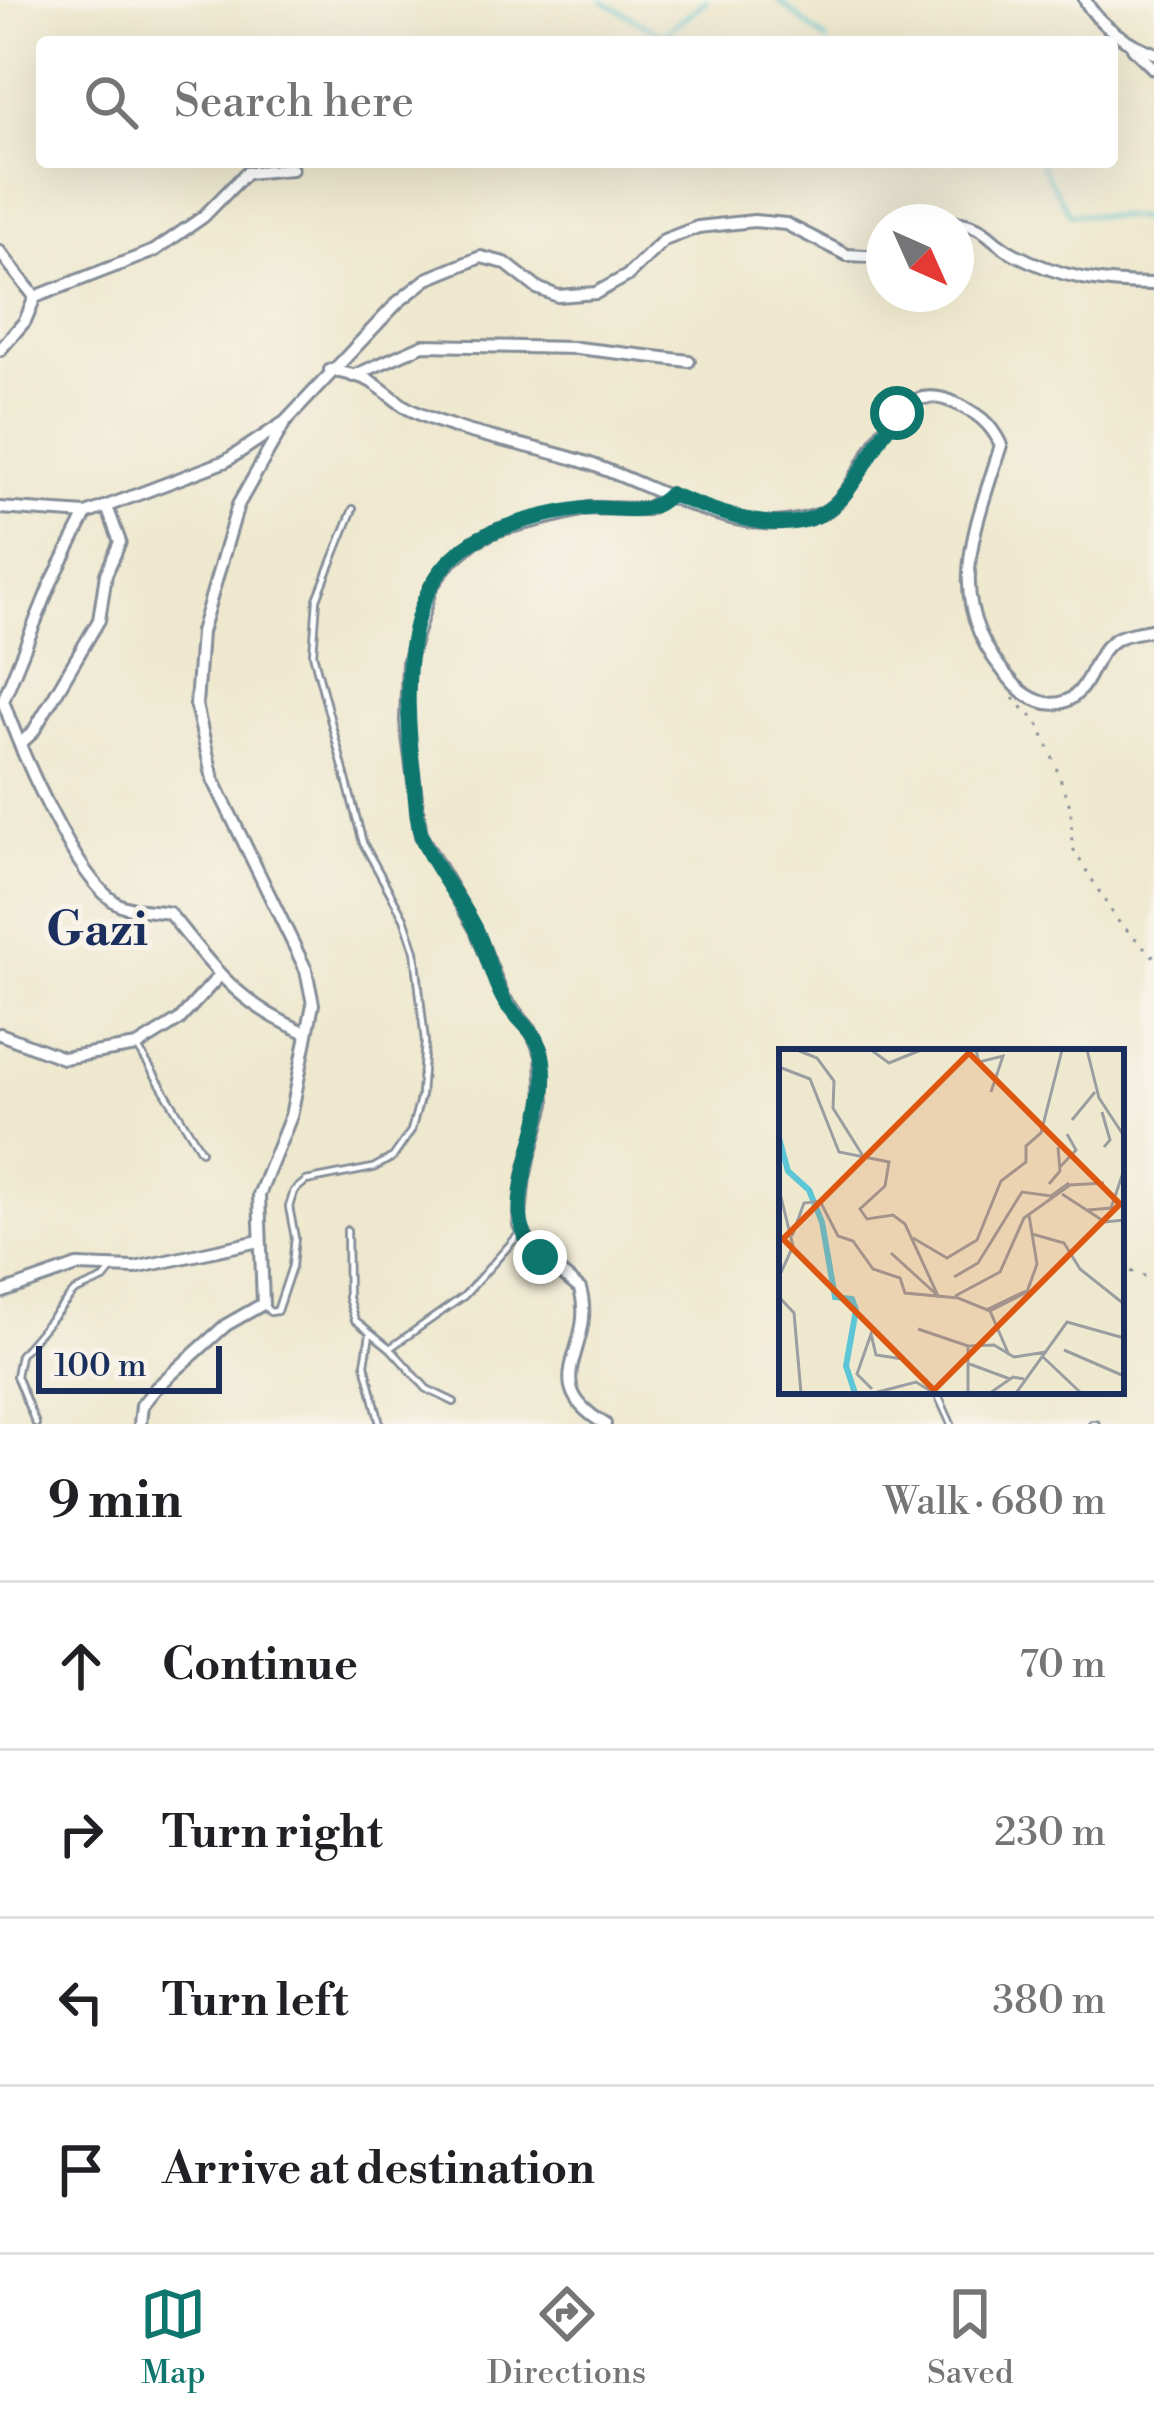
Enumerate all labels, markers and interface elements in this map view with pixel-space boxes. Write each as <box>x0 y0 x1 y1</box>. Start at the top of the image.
search box <box>36 36 1118 168</box>
icon: search <box>78 69 144 135</box>
text: Search here <box>174 74 414 131</box>
north arrow <box>866 204 974 312</box>
route start <box>870 386 924 440</box>
district label: Gazi <box>46 901 148 961</box>
inset map <box>779 1049 1124 1394</box>
route end <box>513 1230 567 1284</box>
scale bar <box>36 1340 222 1393</box>
text: 100 m <box>54 1346 147 1387</box>
text: 9 min <box>48 1470 182 1534</box>
text: Walk · 680 m <box>883 1478 1106 1527</box>
icon: ahead <box>48 1633 114 1699</box>
text: Continue <box>162 1637 358 1694</box>
text: 70 m <box>1019 1641 1106 1690</box>
icon: right <box>48 1801 114 1867</box>
text: Turn right <box>162 1805 383 1862</box>
text: 230 m <box>994 1809 1106 1858</box>
icon: left <box>48 1969 114 2035</box>
text: Turn left <box>162 1973 348 2030</box>
text: 380 m <box>993 1977 1106 2026</box>
icon: arrive <box>48 2137 114 2203</box>
text: Arrive at destination <box>162 2141 595 2198</box>
tab: Map <box>140 2281 206 2394</box>
tab: Directions <box>487 2281 646 2394</box>
tab: Saved <box>927 2281 1014 2394</box>

